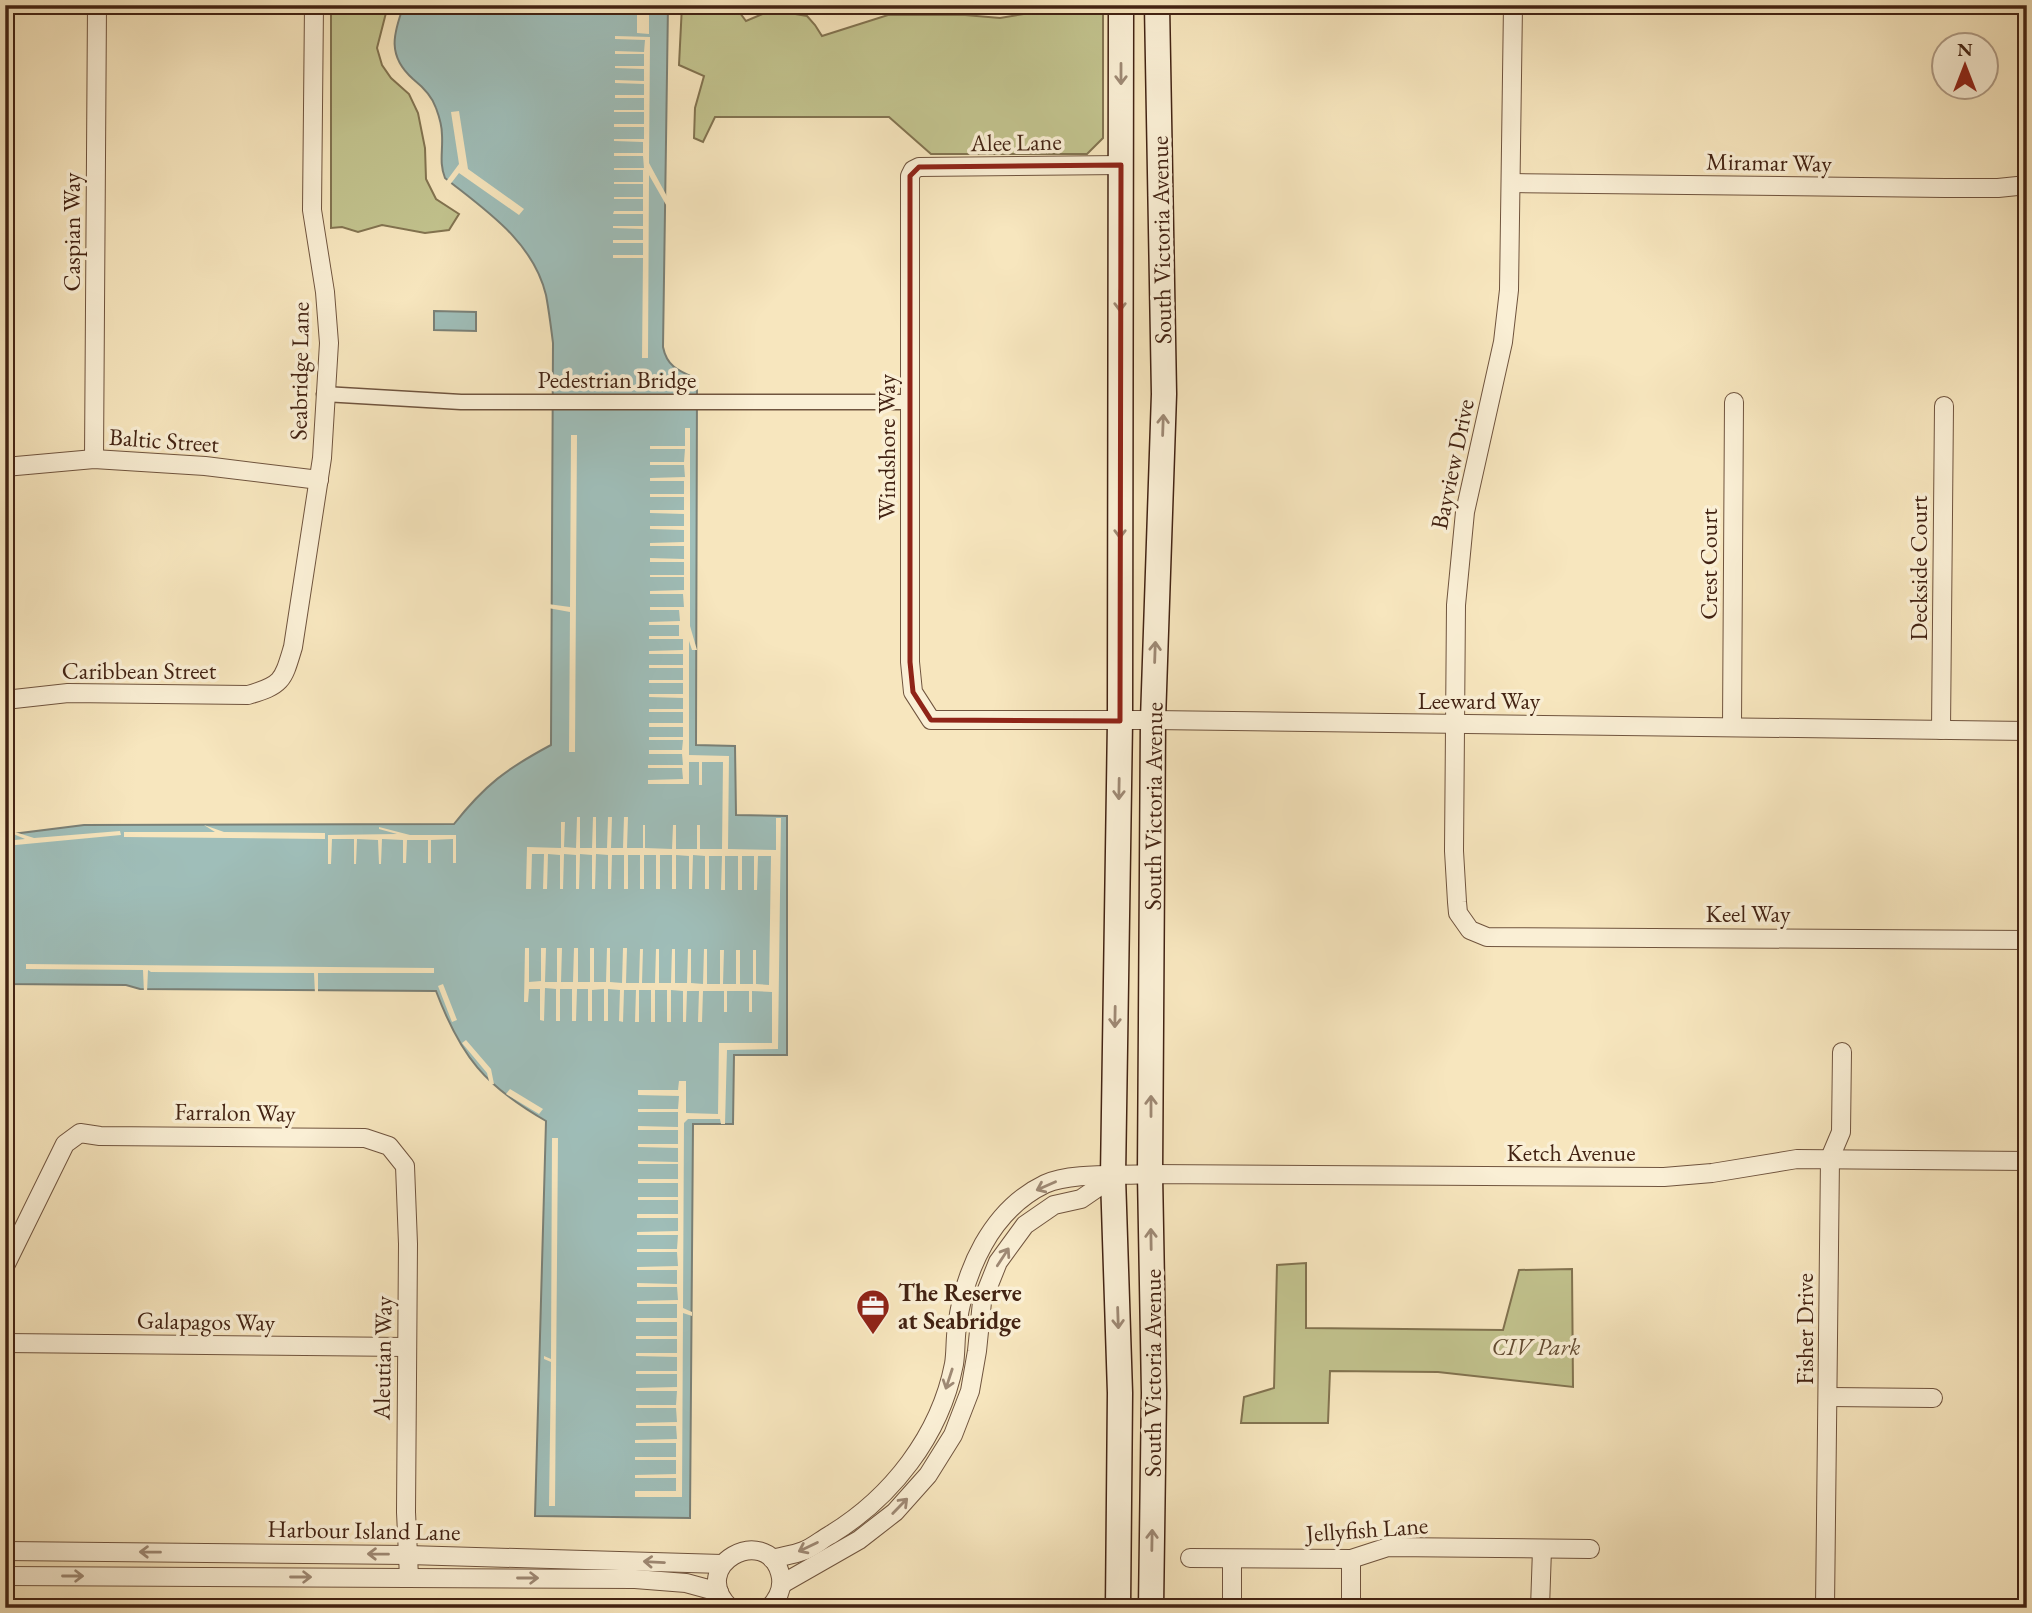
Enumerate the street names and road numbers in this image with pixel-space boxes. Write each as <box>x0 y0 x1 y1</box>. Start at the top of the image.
street label: Alee Lane <box>969 126 1062 158</box>
street label: South Victoria Avenue <box>1144 136 1178 344</box>
street label: Miramar Way <box>1706 145 1833 179</box>
street label: Caspian Way <box>56 172 87 292</box>
street label: Seabridge Lane <box>282 301 316 441</box>
street label: Pedestrian Bridge <box>538 364 696 395</box>
street label: Windshore Way <box>871 374 902 520</box>
street label: Bayview Drive <box>1423 396 1481 532</box>
street label: Baltic Street <box>108 421 220 459</box>
street label: Deckside Court <box>1903 495 1934 641</box>
street label: Crest Court <box>1693 508 1724 620</box>
street label: Caribbean Street <box>62 655 217 686</box>
street label: Leeward Way <box>1418 685 1541 716</box>
street label: South Victoria Avenue <box>1136 701 1169 910</box>
street label: Keel Way <box>1706 898 1791 929</box>
street label: Farralon Way <box>174 1095 296 1129</box>
street label: Ketch Avenue <box>1506 1137 1636 1168</box>
street label: South Victoria Avenue <box>1137 1269 1168 1477</box>
street label: Fisher Drive <box>1789 1273 1820 1385</box>
street label: Aleutian Way <box>365 1295 399 1421</box>
street label: Galapagos Way <box>137 1304 276 1338</box>
street label: Jellyfish Lane <box>1303 1509 1429 1549</box>
street label: Harbour Island Lane <box>267 1513 461 1547</box>

